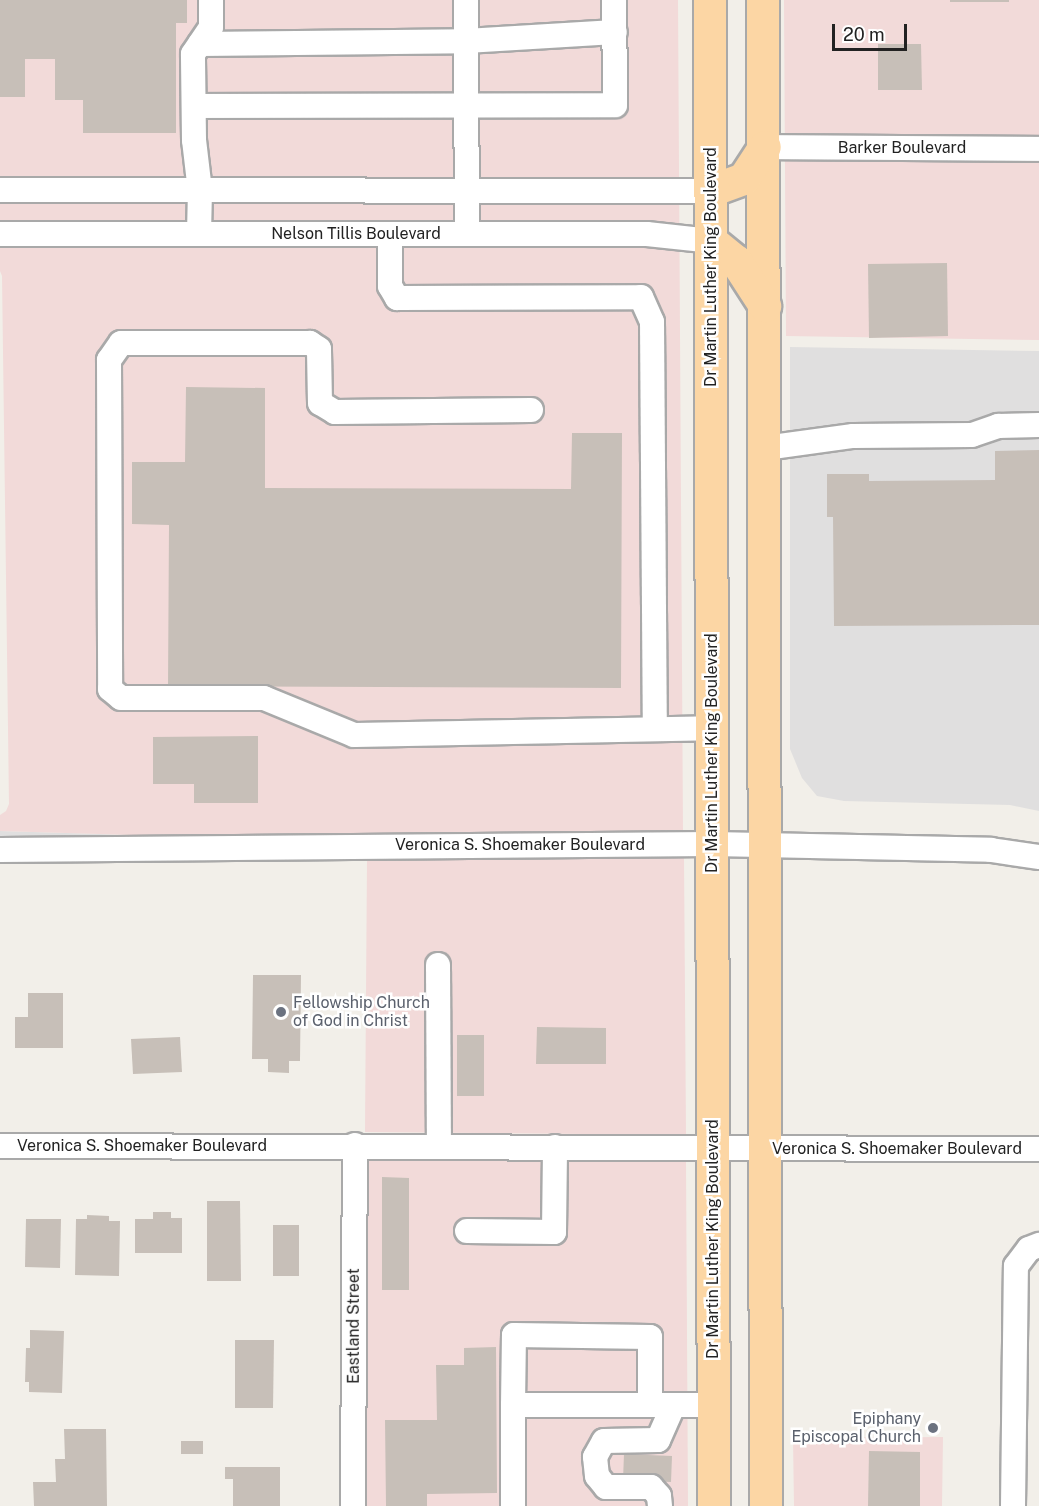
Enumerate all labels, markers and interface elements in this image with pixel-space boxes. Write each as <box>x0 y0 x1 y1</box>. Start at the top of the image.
scale bar <box>835 12 910 50</box>
text: 20 m <box>843 24 885 45</box>
street label: Barker Boulevard <box>838 138 966 158</box>
street label: Dr Martin Luther King Boulevard <box>701 147 721 387</box>
street label: Nelson Tillis Boulevard <box>271 224 441 244</box>
street label: Dr Martin Luther King Boulevard <box>702 633 722 873</box>
street label: Veronica S. Shoemaker Boulevard <box>395 835 645 855</box>
place label: Fellowship Church of God in Christ <box>293 993 430 1031</box>
marker: Fellowship Church of God in Christ <box>274 1005 288 1019</box>
street label: Dr Martin Luther King Boulevard <box>703 1119 723 1359</box>
street label: Veronica S. Shoemaker Boulevard <box>17 1136 267 1156</box>
street label: Veronica S. Shoemaker Boulevard <box>772 1139 1022 1159</box>
street label: Eastland Street <box>344 1268 364 1384</box>
place label: Epiphany Episcopal Church <box>791 1409 921 1447</box>
marker: Epiphany Episcopal Church <box>926 1421 940 1435</box>

